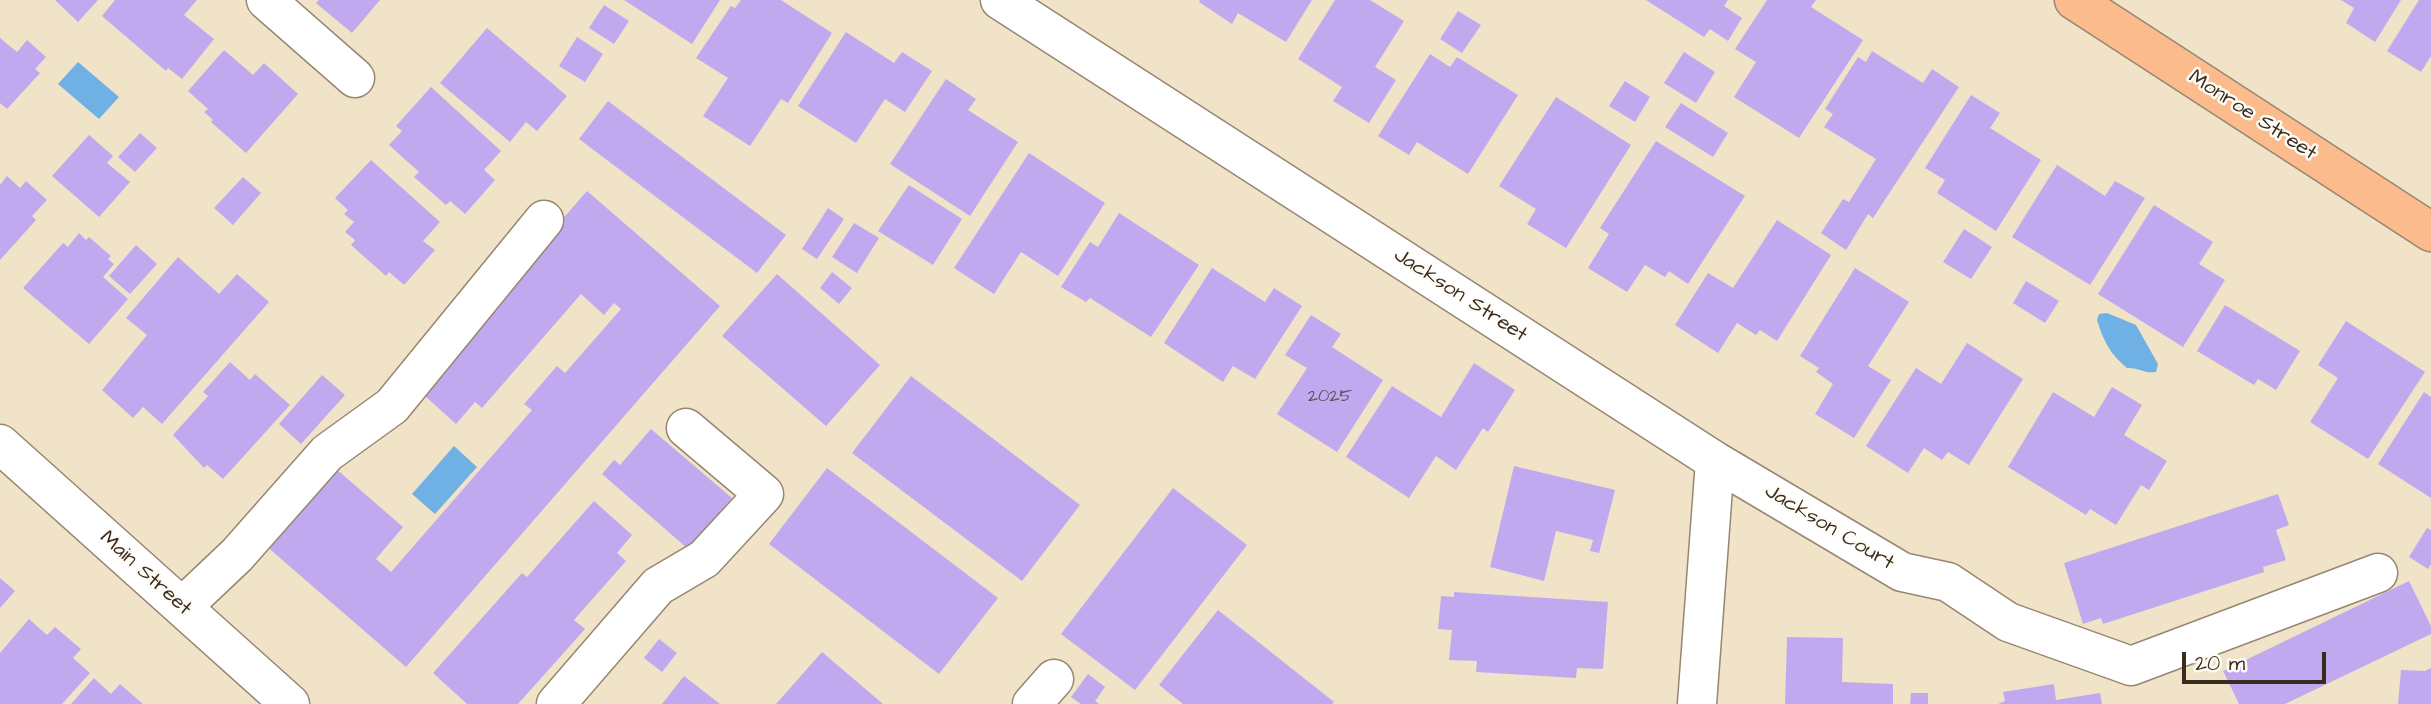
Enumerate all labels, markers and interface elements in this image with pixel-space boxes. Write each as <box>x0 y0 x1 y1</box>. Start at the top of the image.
street label: Monroe Street <box>2183 65 2321 167</box>
street label: Jackson Street <box>1389 243 1531 349</box>
house number: 2025 <box>1308 386 1352 408</box>
street label: Jackson Court <box>1760 479 1898 577</box>
street label: Main Street <box>94 526 196 622</box>
scale bar <box>2186 638 2330 682</box>
text: 20 m <box>2195 649 2245 678</box>

